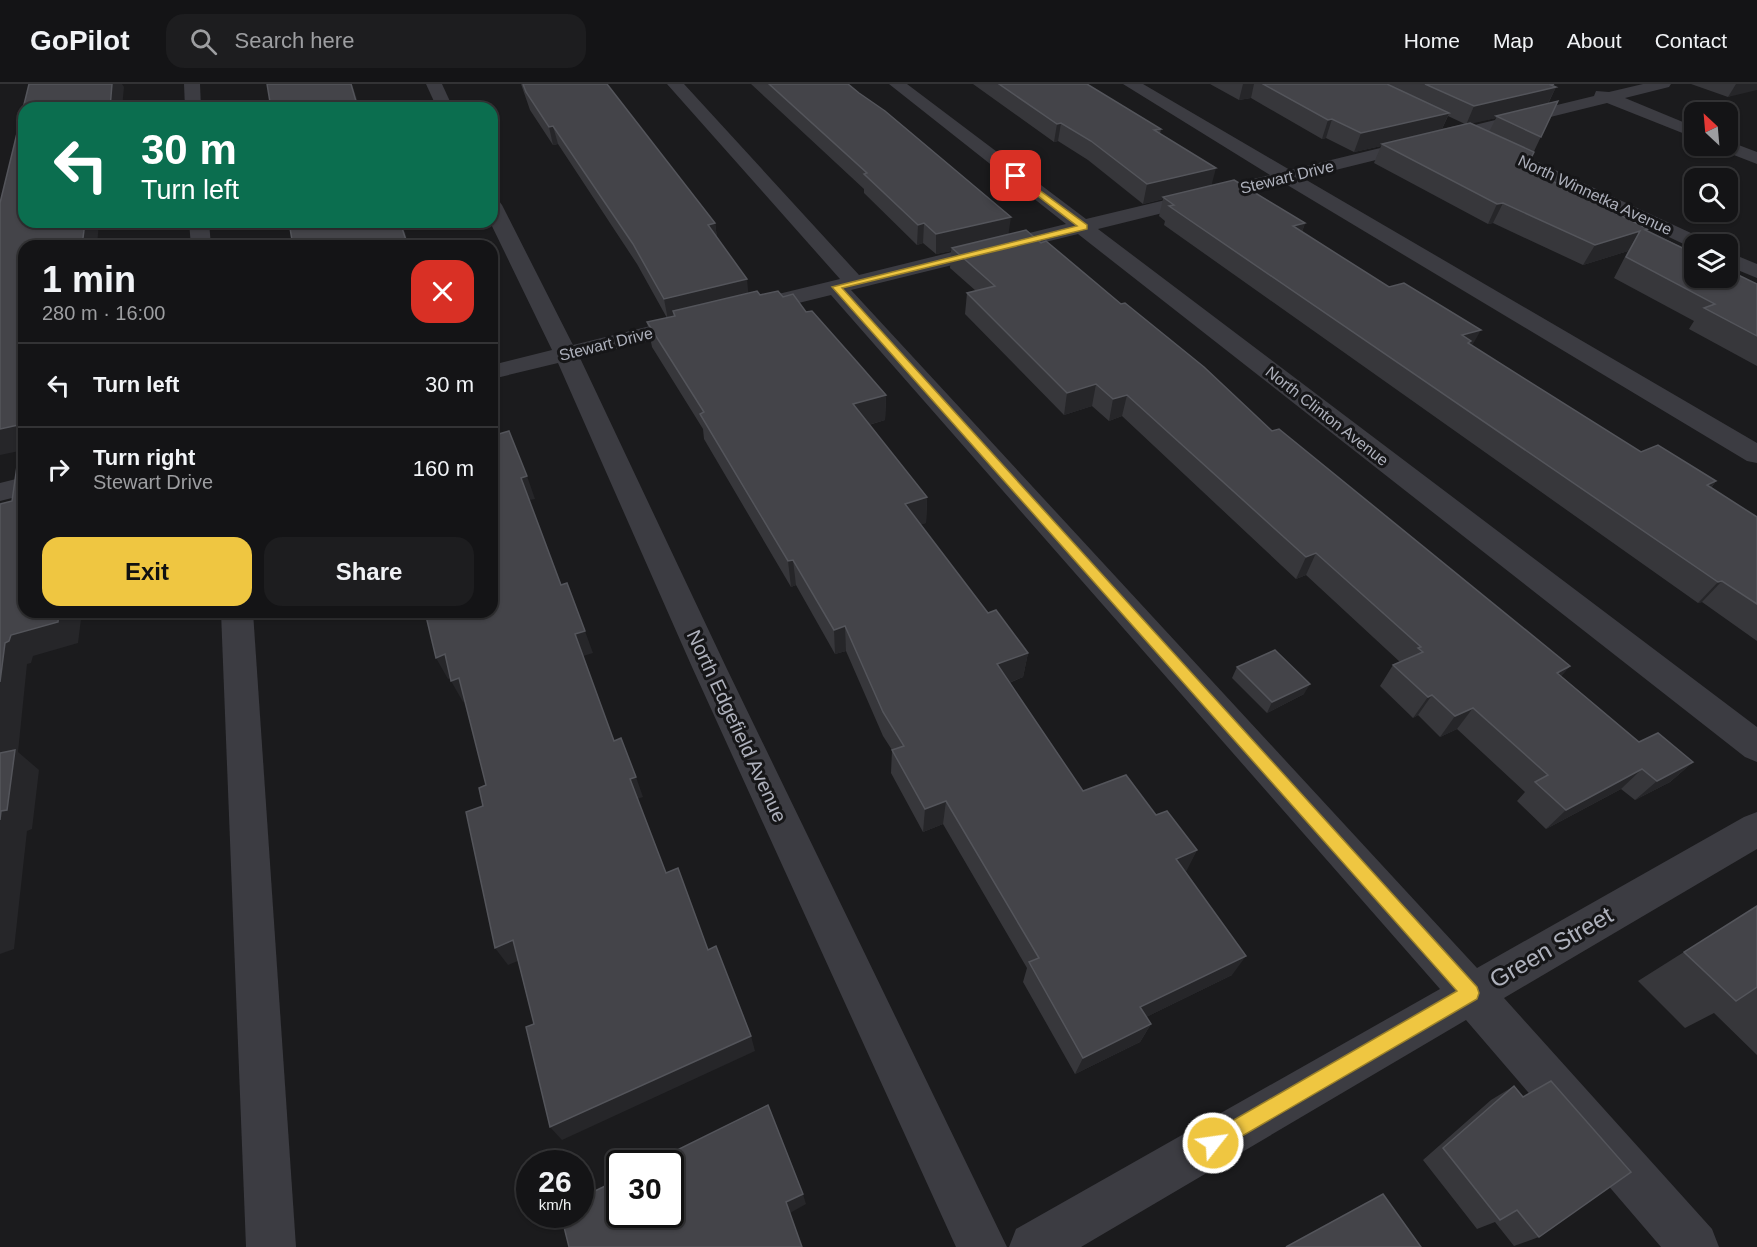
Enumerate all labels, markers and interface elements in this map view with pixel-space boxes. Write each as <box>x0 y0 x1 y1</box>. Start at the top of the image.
search box <box>166 14 586 68</box>
text: GoPilot <box>30 25 130 56</box>
icon: search <box>187 25 220 58</box>
text: Search here <box>235 28 354 53</box>
text: Home <box>1404 29 1460 52</box>
text: Map <box>1493 29 1534 52</box>
text: About <box>1567 29 1622 52</box>
text: Contact <box>1655 29 1727 52</box>
north arrow <box>1684 102 1738 156</box>
map controls <box>1684 102 1738 288</box>
icon: left <box>42 126 120 204</box>
text: 30 m <box>141 126 237 173</box>
pin <box>990 150 1041 201</box>
street label: North Winnetka Avenue <box>1515 152 1675 238</box>
street label: Stewart Drive <box>1238 157 1336 197</box>
icon: arrive <box>999 159 1032 192</box>
button: search <box>1684 168 1738 222</box>
text: Turn left <box>141 175 239 205</box>
button: layers <box>1684 234 1738 288</box>
text: 1 min <box>42 259 136 300</box>
button: close <box>411 260 474 323</box>
text: 280 m · 16:00 <box>42 302 165 324</box>
street label: Stewart Drive <box>557 324 655 364</box>
street label: North Clinton Avenue <box>1262 363 1392 469</box>
icon: left <box>42 369 75 402</box>
text: Turn left <box>93 372 179 397</box>
text: 30 m <box>425 372 474 397</box>
text: Turn right <box>93 445 195 470</box>
icon: right <box>42 453 75 486</box>
text: 160 m <box>413 456 474 481</box>
text: Stewart Drive <box>93 471 213 493</box>
button: Exit <box>42 537 252 606</box>
button: Share <box>264 537 474 606</box>
street label: North Edgefield Avenue <box>683 626 791 826</box>
street label: Green Street <box>1485 901 1618 993</box>
position arrow <box>1181 1111 1245 1175</box>
speed limit sign: 30 <box>606 1150 684 1228</box>
text: 26 <box>538 1165 572 1198</box>
text: km/h <box>539 1196 571 1213</box>

